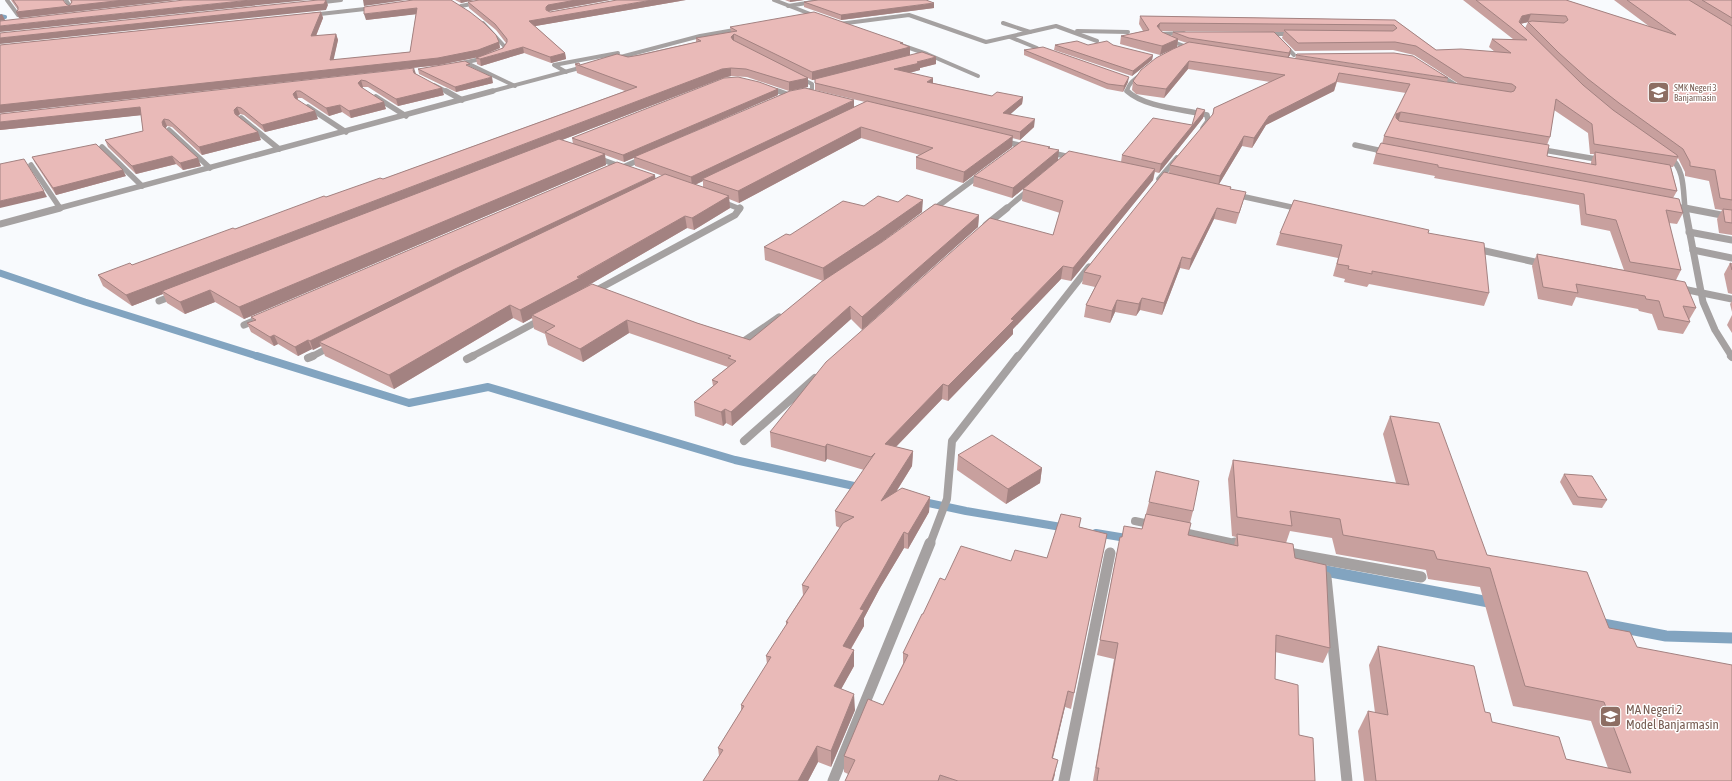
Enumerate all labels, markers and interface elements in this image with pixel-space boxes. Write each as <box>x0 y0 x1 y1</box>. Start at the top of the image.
school or university icon: SMK Negeri 3 Banjarmasin <box>1646 80 1672 106</box>
place label: SMK Negeri 3 Banjarmasin <box>1674 83 1717 103</box>
place label: MA Negeri 2 Model Banjarmasin <box>1626 702 1719 732</box>
school or university icon: MA Negeri 2 Model Banjarmasin <box>1598 703 1624 729</box>

